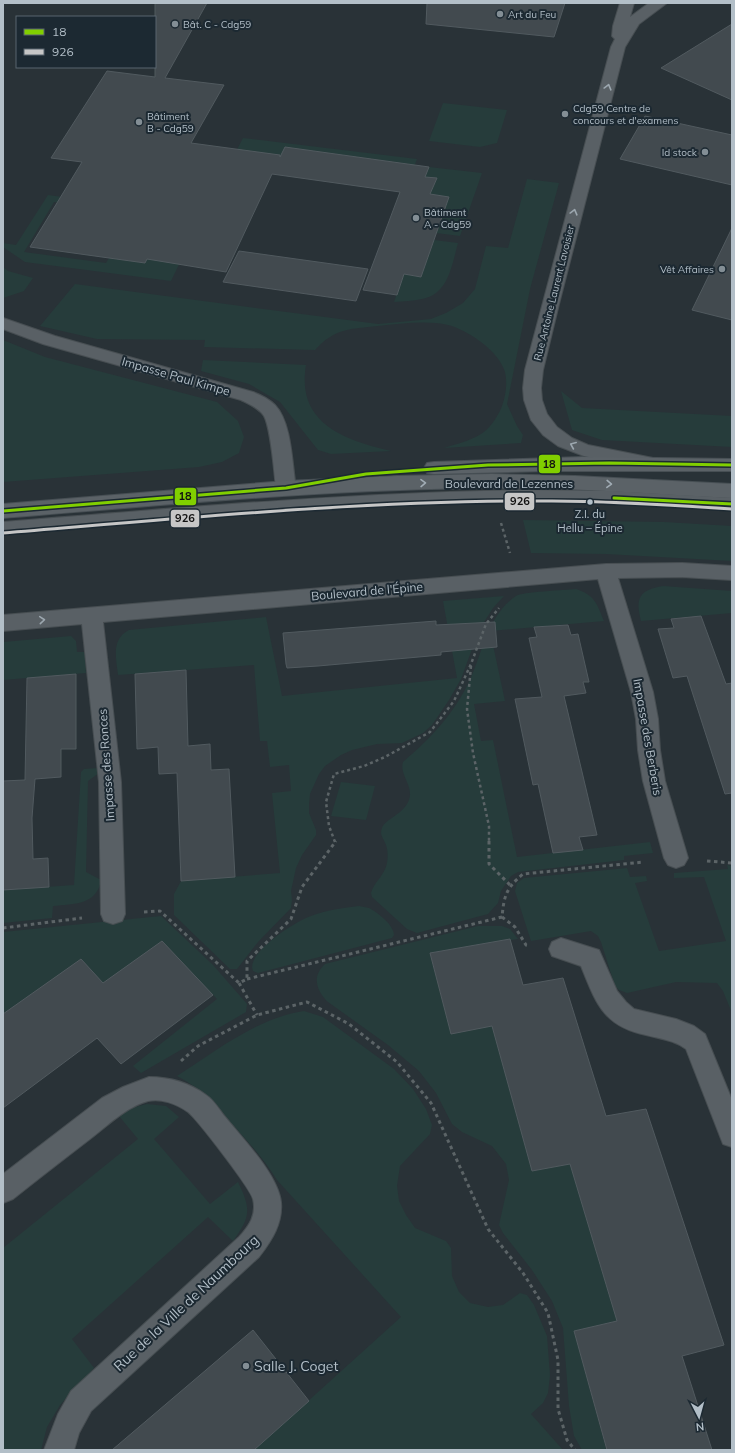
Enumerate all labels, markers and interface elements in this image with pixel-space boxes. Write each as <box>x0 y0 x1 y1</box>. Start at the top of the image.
place label: Art du Feu <box>508 8 556 21</box>
marker: Art du Feu <box>495 9 505 19</box>
legend <box>16 16 156 68</box>
place label: Bât. C - Cdg59 <box>183 18 251 31</box>
marker: Bât. C - Cdg59 <box>170 19 180 29</box>
text: 18 <box>52 24 66 39</box>
text: 926 <box>52 44 74 59</box>
one-way arrow <box>603 84 612 91</box>
place label: Cdg59 Centre de concours et d'examens <box>573 102 678 127</box>
marker: Cdg59 Centre de concours et d'examens <box>560 109 570 119</box>
place label: Bâtiment B - Cdg59 <box>147 110 194 135</box>
marker: Bâtiment B - Cdg59 <box>134 117 144 127</box>
place label: Id stock <box>662 146 698 159</box>
marker: Id stock <box>700 147 710 157</box>
place label: Bâtiment A - Cdg59 <box>424 206 471 231</box>
one-way arrow <box>569 209 578 216</box>
marker: Bâtiment A - Cdg59 <box>411 213 421 223</box>
street label: Rue Antoine Laurent Lavoisier <box>531 224 577 362</box>
place label: Vêt Affaires <box>660 263 714 276</box>
marker: Vêt Affaires <box>717 264 727 274</box>
street label: Impasse Paul Kimpe <box>120 353 232 399</box>
one-way arrow <box>570 442 577 450</box>
line badge: 18 <box>538 454 561 474</box>
text: 18 <box>542 457 556 471</box>
street label: Boulevard de Lezennes <box>445 476 573 491</box>
one-way arrow <box>420 479 426 487</box>
one-way arrow <box>606 480 612 489</box>
line badge: 18 <box>174 487 197 506</box>
text: 18 <box>178 489 192 503</box>
line badge: 926 <box>504 492 535 511</box>
text: 926 <box>510 494 530 508</box>
marker: Z.I. du Hellu – Épine <box>585 497 595 507</box>
place label: Z.I. du Hellu – Épine <box>557 507 623 535</box>
line badge: 926 <box>170 509 200 528</box>
text: 926 <box>175 511 195 525</box>
street label: Boulevard de l'Épine <box>310 579 424 603</box>
one-way arrow <box>39 615 45 624</box>
street label: Impasse des Berberis <box>630 677 666 797</box>
street label: Impasse des Ronces <box>95 708 117 822</box>
street label: Rue de la Ville de Naumbourg <box>110 1231 262 1375</box>
place label: Salle J. Coget <box>254 1357 338 1375</box>
marker: Salle J. Coget <box>241 1361 251 1371</box>
north arrow <box>679 1397 719 1437</box>
text: N <box>695 1420 705 1434</box>

